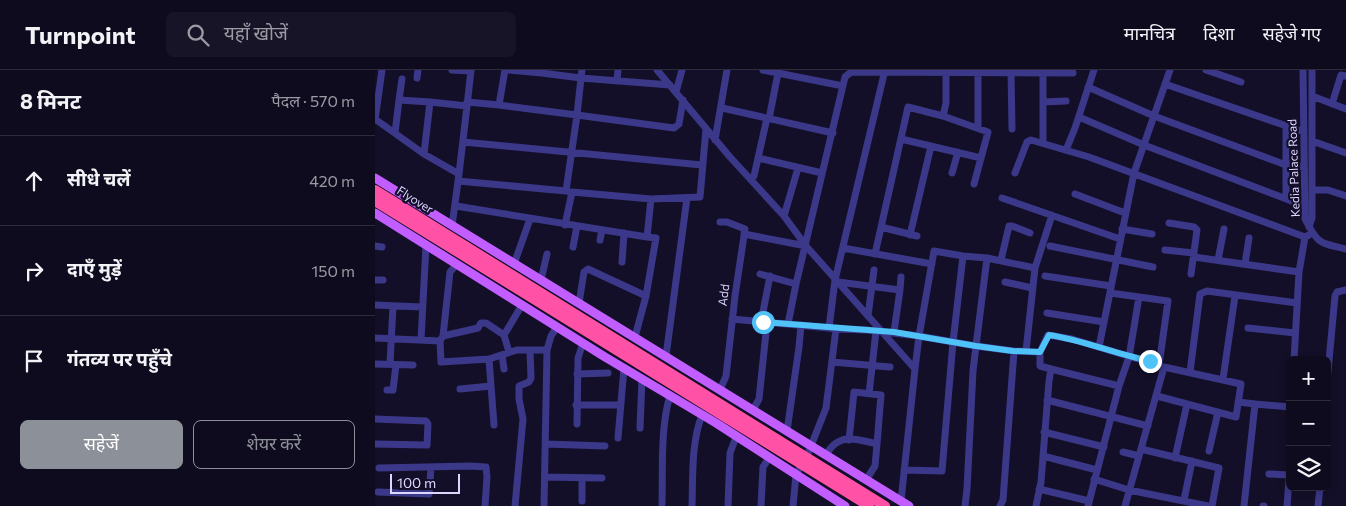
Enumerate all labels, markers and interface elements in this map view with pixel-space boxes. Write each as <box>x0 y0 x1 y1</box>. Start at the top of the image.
search box <box>166 12 516 57</box>
text: Turnpoint <box>25 20 136 49</box>
icon: search <box>184 21 212 49</box>
text: यहाँ खोजें <box>224 21 288 44</box>
text: मानचित्र <box>1124 22 1175 44</box>
text: दिशा <box>1203 22 1234 44</box>
text: सहेजे गए <box>1262 22 1321 44</box>
text: 8 मिनट <box>20 88 81 113</box>
text: पैदल · 570 m <box>272 91 355 110</box>
street label: Kedia Palace Road <box>1284 119 1302 217</box>
icon: ahead <box>20 167 48 195</box>
text: सीधे चलें <box>67 167 131 190</box>
text: 420 m <box>309 171 355 190</box>
street label: Flyover <box>395 183 436 216</box>
icon: right <box>20 257 48 285</box>
text: दाएँ मुड़ें <box>67 257 122 280</box>
text: 150 m <box>312 261 355 280</box>
street label: Add <box>715 283 731 307</box>
route start <box>752 311 775 334</box>
icon: arrive <box>20 347 48 375</box>
text: गंतव्य पर पहुँचे <box>67 347 172 370</box>
route end <box>1139 350 1162 373</box>
map controls <box>1286 356 1331 491</box>
button: + <box>1286 356 1331 401</box>
button: − <box>1286 401 1331 446</box>
button: सहेजें <box>20 420 183 469</box>
button: शेयर करें <box>193 420 355 469</box>
button: layers <box>1286 446 1331 491</box>
scale bar <box>390 471 460 494</box>
text: 100 m <box>397 474 436 491</box>

